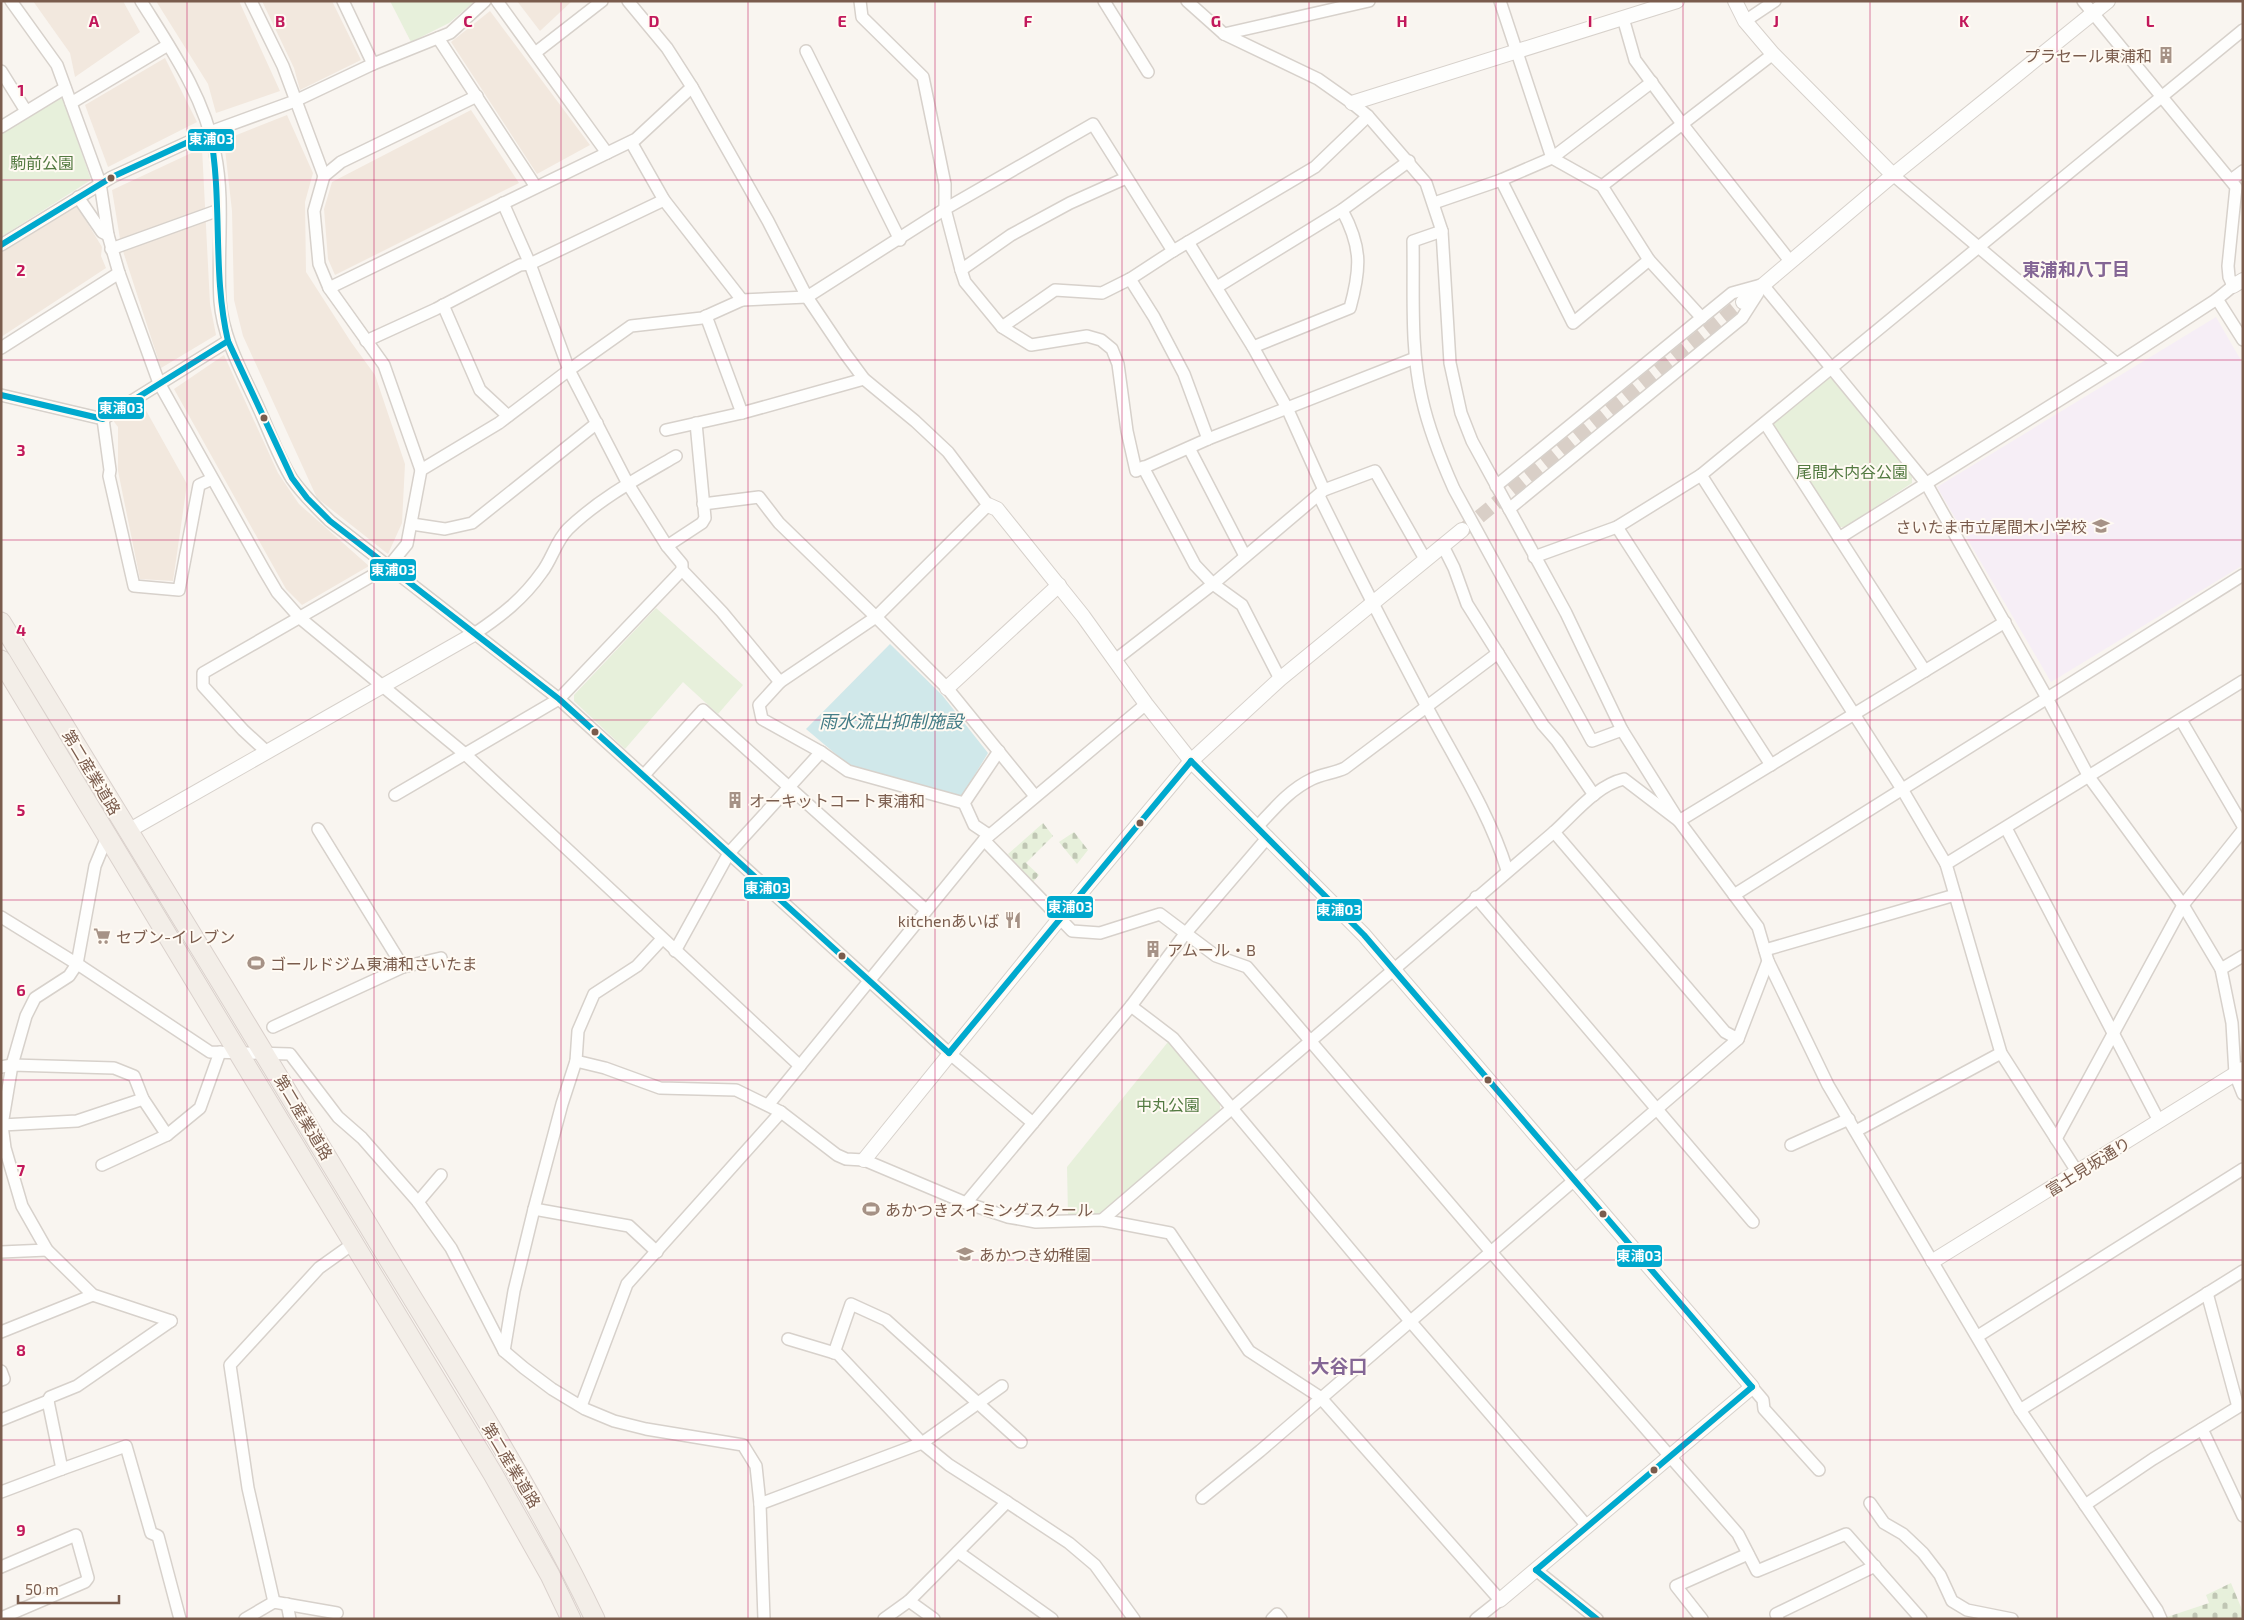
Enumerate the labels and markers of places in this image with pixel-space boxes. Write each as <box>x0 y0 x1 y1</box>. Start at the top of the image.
building icon: プラセール東浦和 <box>2156 45 2176 65</box>
place label: プラセール東浦和 <box>2024 46 2152 65</box>
unlabelled marker <box>106 173 116 183</box>
unlabelled marker <box>259 413 269 423</box>
school or university icon: さいたま市立尾間木小学校 <box>2091 516 2111 536</box>
place label: さいたま市立尾間木小学校 <box>1895 517 2087 536</box>
unlabelled marker <box>590 727 600 737</box>
building icon: オーキットコート東浦和 <box>725 790 745 810</box>
place label: オーキットコート東浦和 <box>749 791 925 810</box>
unlabelled marker <box>1135 818 1145 828</box>
restaurant icon: kitchenあいば <box>1003 910 1023 930</box>
place label: kitchenあいば <box>898 911 999 930</box>
supermarket icon: セブン-イレブン <box>92 926 112 946</box>
place label: セブン-イレブン <box>116 927 235 946</box>
building icon: アムール・B <box>1143 939 1163 959</box>
place label: アムール・B <box>1167 940 1256 959</box>
unlabelled marker <box>837 951 847 961</box>
sports icon: ゴールドジム東浦和さいたま <box>246 953 266 973</box>
place label: ゴールドジム東浦和さいたま <box>270 954 478 973</box>
unlabelled marker <box>1483 1075 1493 1085</box>
sports icon: あかつきスイミングスクール <box>861 1199 881 1219</box>
place label: あかつきスイミングスクール <box>885 1200 1093 1219</box>
unlabelled marker <box>1598 1209 1608 1219</box>
school or university icon: あかつき幼稚園 <box>955 1244 975 1264</box>
place label: あかつき幼稚園 <box>979 1245 1091 1264</box>
unlabelled marker <box>1649 1465 1659 1475</box>

